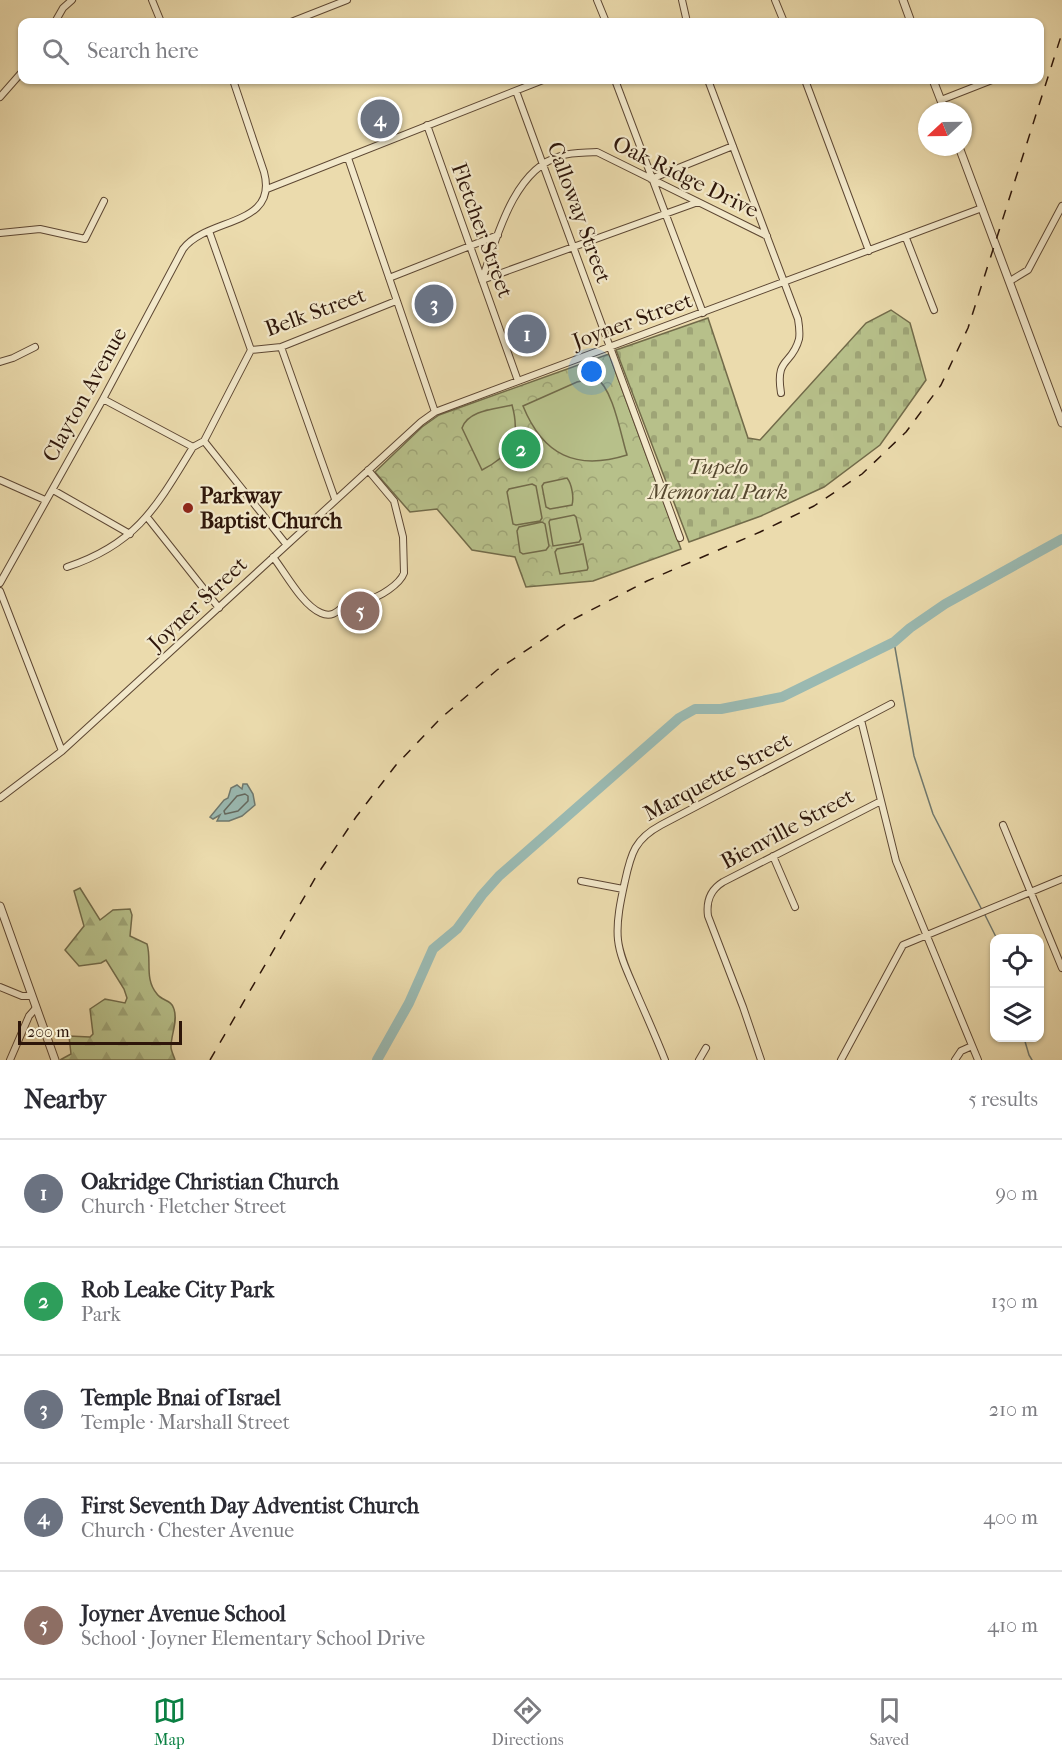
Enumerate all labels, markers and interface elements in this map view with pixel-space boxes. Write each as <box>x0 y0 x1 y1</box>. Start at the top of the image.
search box <box>18 18 1044 84</box>
icon: search <box>39 35 72 68</box>
text: Search here <box>87 38 199 64</box>
pin: 4 <box>360 96 400 142</box>
north arrow <box>918 102 972 156</box>
street label: Oak Ridge Drive <box>608 130 763 223</box>
street label: Calloway Street <box>542 138 617 287</box>
street label: Fletcher Street <box>446 159 519 301</box>
street label: Belk Street <box>261 282 369 342</box>
pin: 3 <box>414 282 454 326</box>
street label: Joyner Street <box>567 287 696 355</box>
pin: 1 <box>508 312 546 356</box>
street label: Clayton Avenue <box>37 323 133 466</box>
your location <box>577 357 606 386</box>
pin: 2 <box>502 426 540 472</box>
park label: Tupelo Memorial Park <box>646 454 788 505</box>
place label: Parkway Baptist Church <box>200 483 343 534</box>
marker: Parkway Baptist Church <box>181 501 195 515</box>
street label: Joyner Street <box>141 551 253 657</box>
pin: 5 <box>340 588 380 634</box>
street label: Marquette Street <box>639 727 796 827</box>
street label: Bienville Street <box>716 783 859 875</box>
map controls <box>990 934 1044 1042</box>
button: locate <box>990 934 1044 988</box>
button: layers <box>990 988 1044 1042</box>
scale bar <box>18 1018 182 1046</box>
text: 200 m <box>27 1022 70 1041</box>
text: Nearby <box>24 1084 106 1115</box>
text: 5 results <box>968 1088 1038 1111</box>
text: Oakridge Christian Church <box>81 1169 339 1195</box>
text: 1 <box>40 1182 47 1205</box>
text: 90 m <box>996 1182 1038 1205</box>
text: Church · Fletcher Street <box>81 1195 286 1218</box>
text: Rob Leake City Park <box>81 1277 274 1303</box>
text: 2 <box>38 1290 49 1313</box>
text: 130 m <box>991 1290 1038 1313</box>
text: Park <box>81 1303 121 1326</box>
text: Temple Bnai of Israel <box>81 1385 281 1411</box>
text: 3 <box>39 1398 48 1421</box>
text: 210 m <box>989 1398 1038 1421</box>
text: Temple · Marshall Street <box>81 1411 290 1434</box>
text: First Seventh Day Adventist Church <box>81 1493 419 1519</box>
text: 4 <box>38 1506 49 1529</box>
text: 400 m <box>983 1506 1038 1529</box>
text: Church · Chester Avenue <box>81 1519 294 1542</box>
text: Joyner Avenue School <box>81 1601 286 1627</box>
text: 5 <box>39 1614 48 1637</box>
text: 410 m <box>987 1614 1038 1637</box>
text: School · Joyner Elementary School Drive <box>81 1627 425 1650</box>
tab: Map <box>153 1694 186 1749</box>
tab: Directions <box>492 1694 564 1749</box>
tab: Saved <box>869 1694 909 1749</box>

